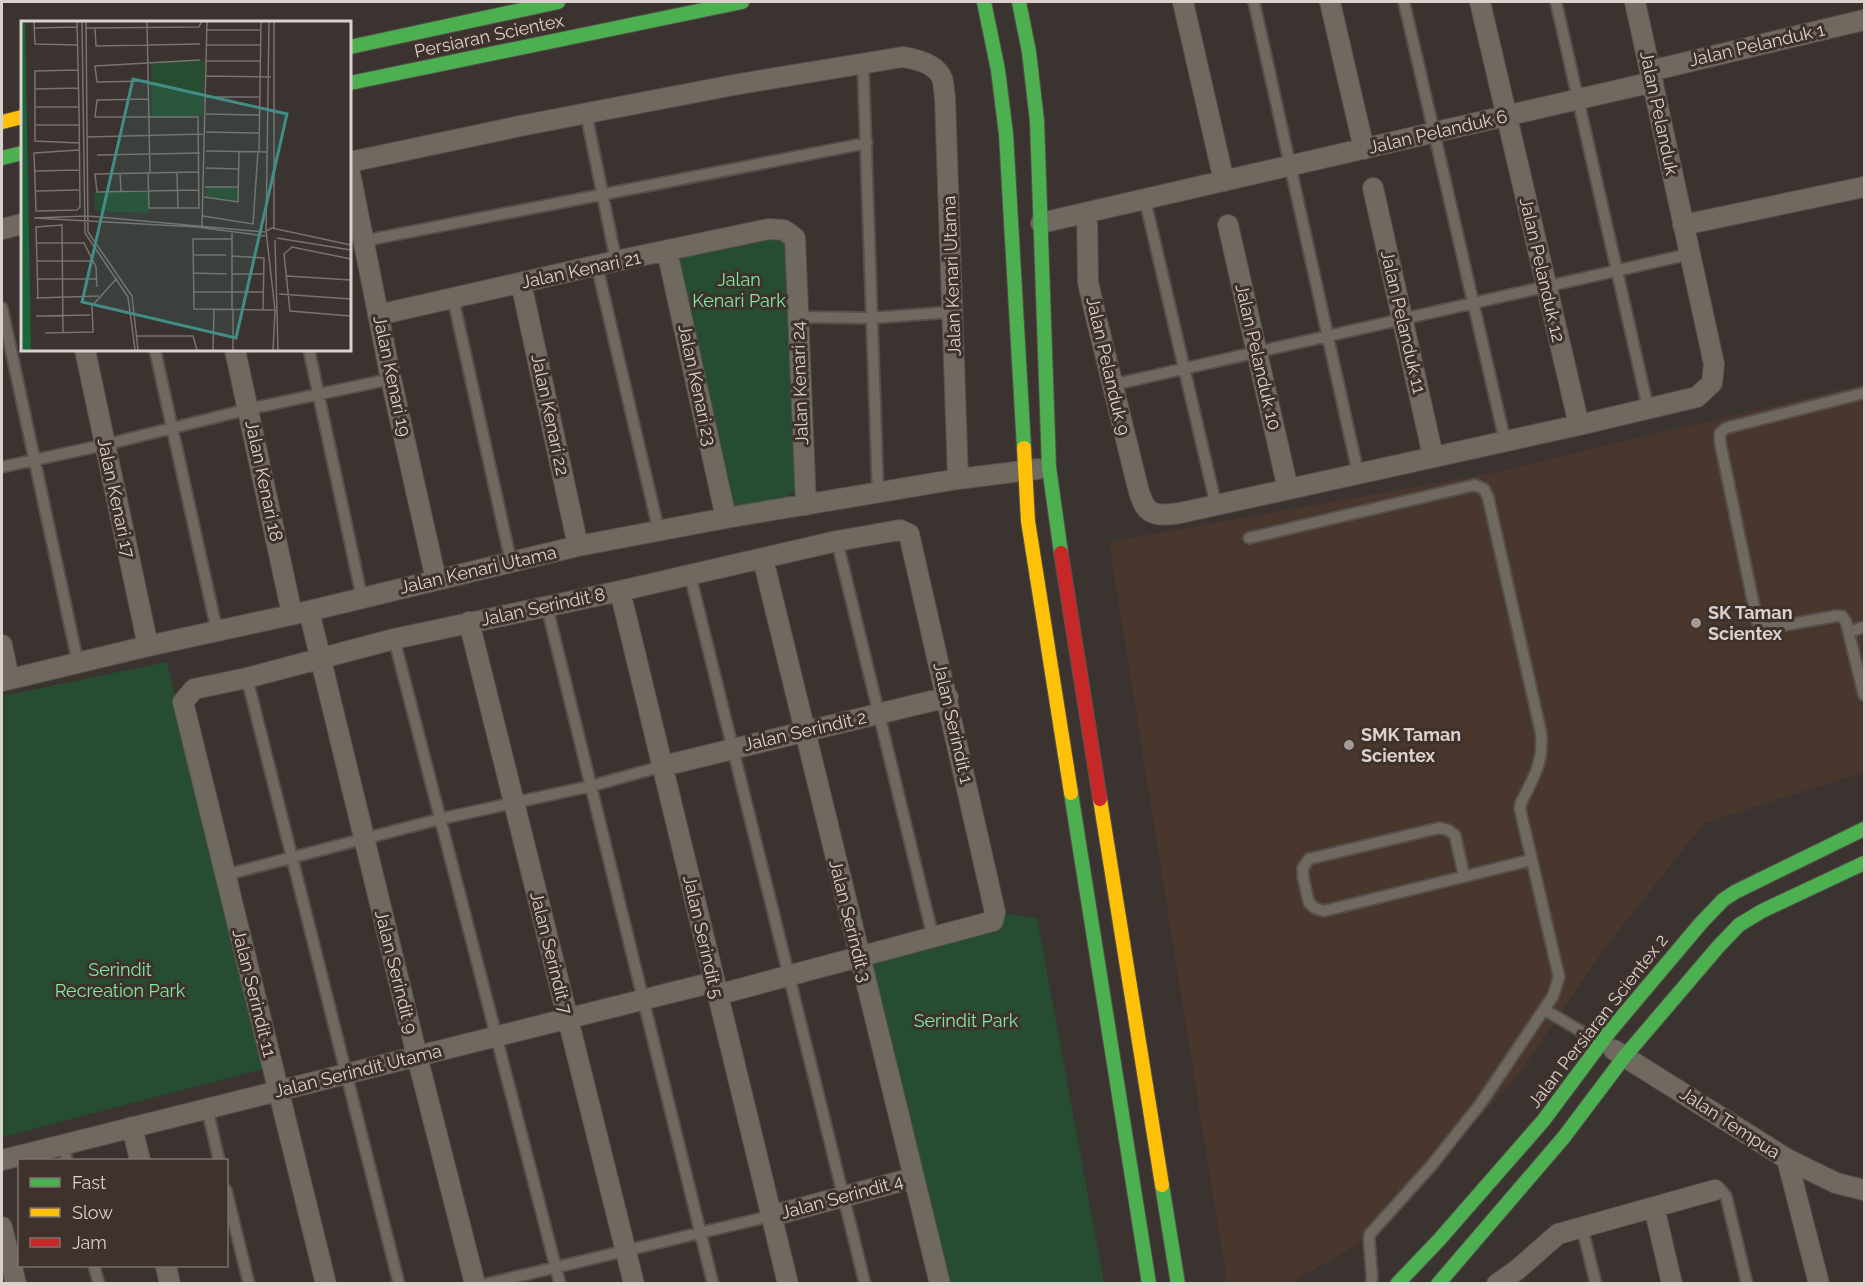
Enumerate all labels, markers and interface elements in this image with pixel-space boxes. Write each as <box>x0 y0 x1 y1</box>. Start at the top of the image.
street label: Persiaran Scientex <box>412 9 566 62</box>
street label: Jalan Pelanduk 1 <box>1687 19 1827 70</box>
inset map <box>21 21 351 351</box>
street label: Jalan Pelanduk <box>1636 49 1683 177</box>
street label: Jalan Pelanduk 6 <box>1366 105 1509 158</box>
street label: Jalan Kenari Utama <box>938 195 965 357</box>
street label: Jalan Pelanduk 12 <box>1516 195 1569 344</box>
street label: Jalan Kenari 21 <box>519 247 643 292</box>
street label: Jalan Pelanduk 11 <box>1377 248 1430 396</box>
park label: Jalan Kenari Park <box>692 269 786 311</box>
street label: Jalan Pelanduk 10 <box>1231 282 1286 432</box>
street label: Jalan Pelanduk 9 <box>1082 295 1135 437</box>
street label: Jalan Kenari 19 <box>369 314 416 438</box>
street label: Jalan Kenari 24 <box>787 321 812 445</box>
street label: Jalan Kenari 23 <box>674 322 721 448</box>
street label: Jalan Kenari 22 <box>527 352 574 478</box>
street label: Jalan Kenari 18 <box>241 418 288 543</box>
street label: Jalan Kenari 17 <box>94 436 140 560</box>
street label: Jalan Kenari Utama <box>397 541 558 598</box>
street label: Jalan Serindit 8 <box>479 583 607 630</box>
place label: SK Taman Scientex <box>1708 602 1793 644</box>
marker: SK Taman Scientex <box>1689 616 1703 630</box>
street label: Jalan Serindit 1 <box>929 660 978 786</box>
street label: Jalan Serindit 2 <box>741 706 868 755</box>
place label: SMK Taman Scientex <box>1361 724 1461 766</box>
marker: SMK Taman Scientex <box>1342 738 1356 752</box>
street label: Jalan Serindit 3 <box>825 857 876 984</box>
street label: Jalan Serindit 5 <box>679 873 728 1001</box>
street label: Jalan Serindit 7 <box>526 889 577 1017</box>
street label: Jalan Serindit 9 <box>371 908 422 1036</box>
street label: Jalan Serindit 11 <box>228 927 281 1059</box>
street label: Jalan Persiaran Scientex 2 <box>1523 930 1672 1112</box>
park label: Serindit Recreation Park <box>55 959 186 1001</box>
park label: Serindit Park <box>914 1010 1019 1031</box>
street label: Jalan Serindit Utama <box>272 1040 444 1101</box>
street label: Jalan Tempua <box>1676 1082 1784 1163</box>
legend <box>18 1159 228 1267</box>
street label: Jalan Serindit 4 <box>778 1170 906 1223</box>
text: Fast <box>72 1172 106 1193</box>
text: Slow <box>72 1202 113 1223</box>
text: Jam <box>72 1232 107 1253</box>

